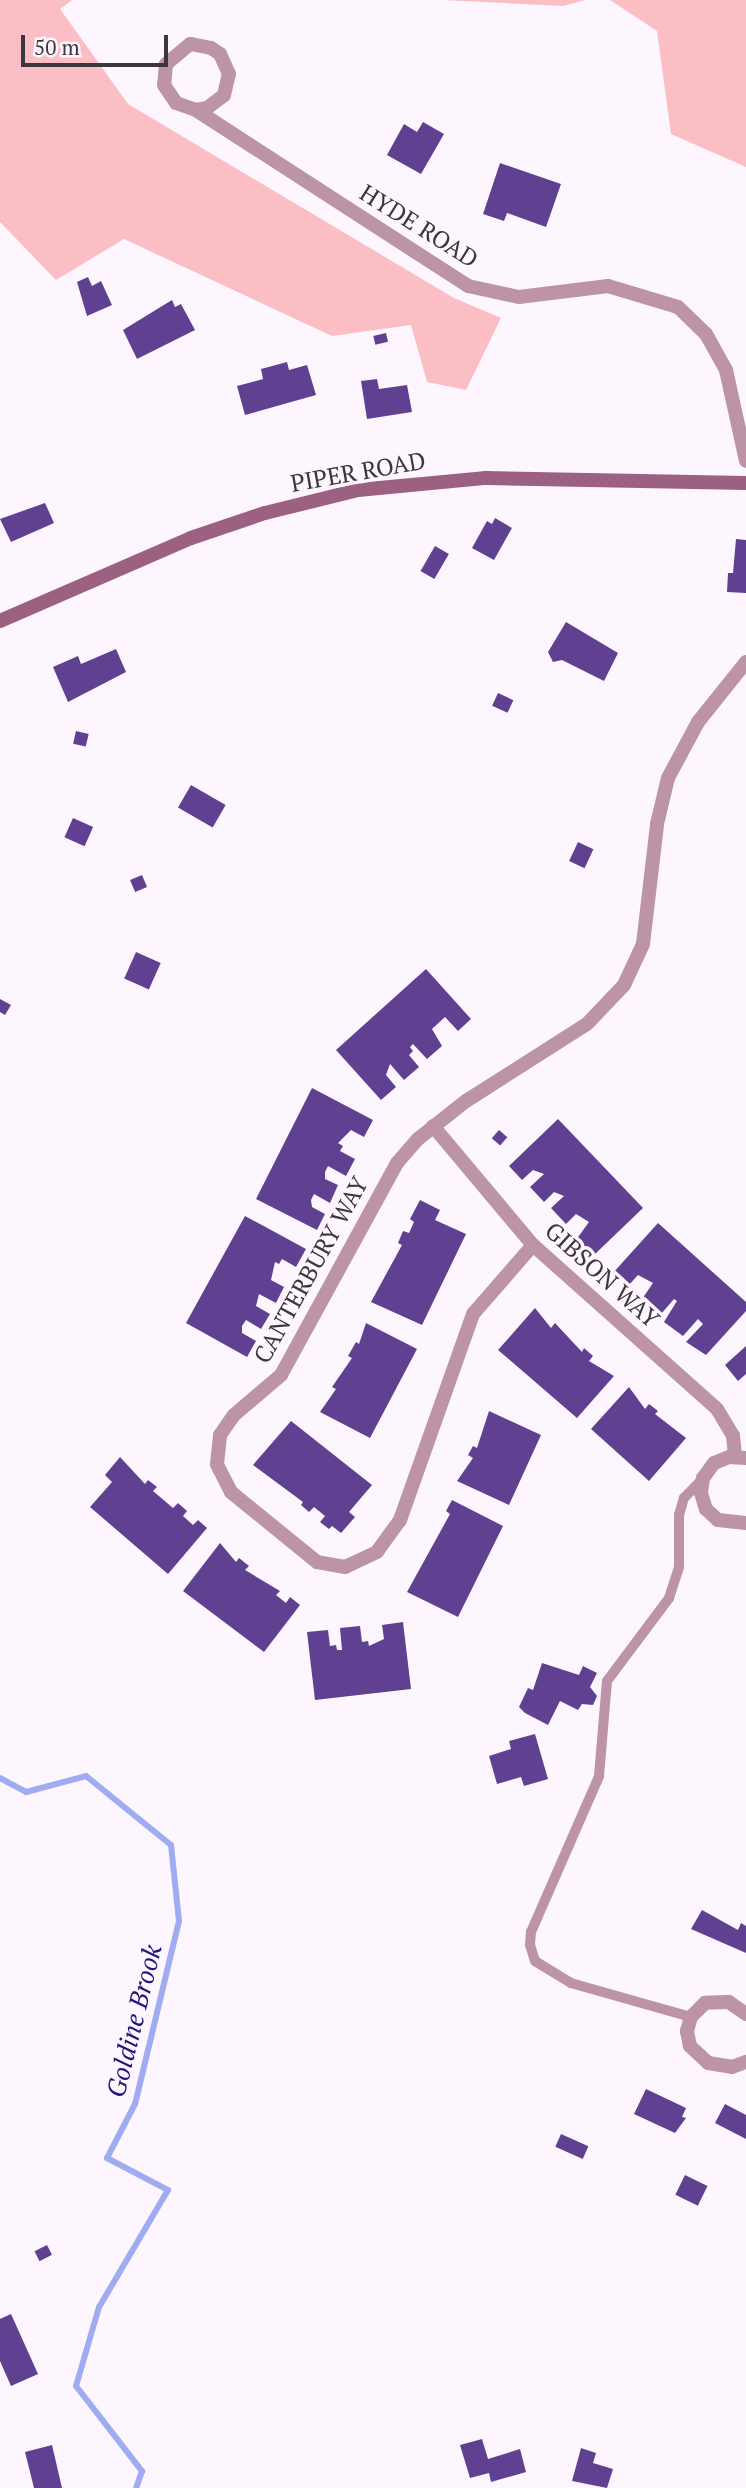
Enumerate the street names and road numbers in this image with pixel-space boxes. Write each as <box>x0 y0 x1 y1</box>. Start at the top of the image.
street label: HYDE ROAD <box>355 178 483 274</box>
street label: PIPER ROAD <box>288 446 428 498</box>
street label: CANTERBURY WAY <box>248 1172 374 1368</box>
street label: GIBSON WAY <box>539 1216 665 1334</box>

